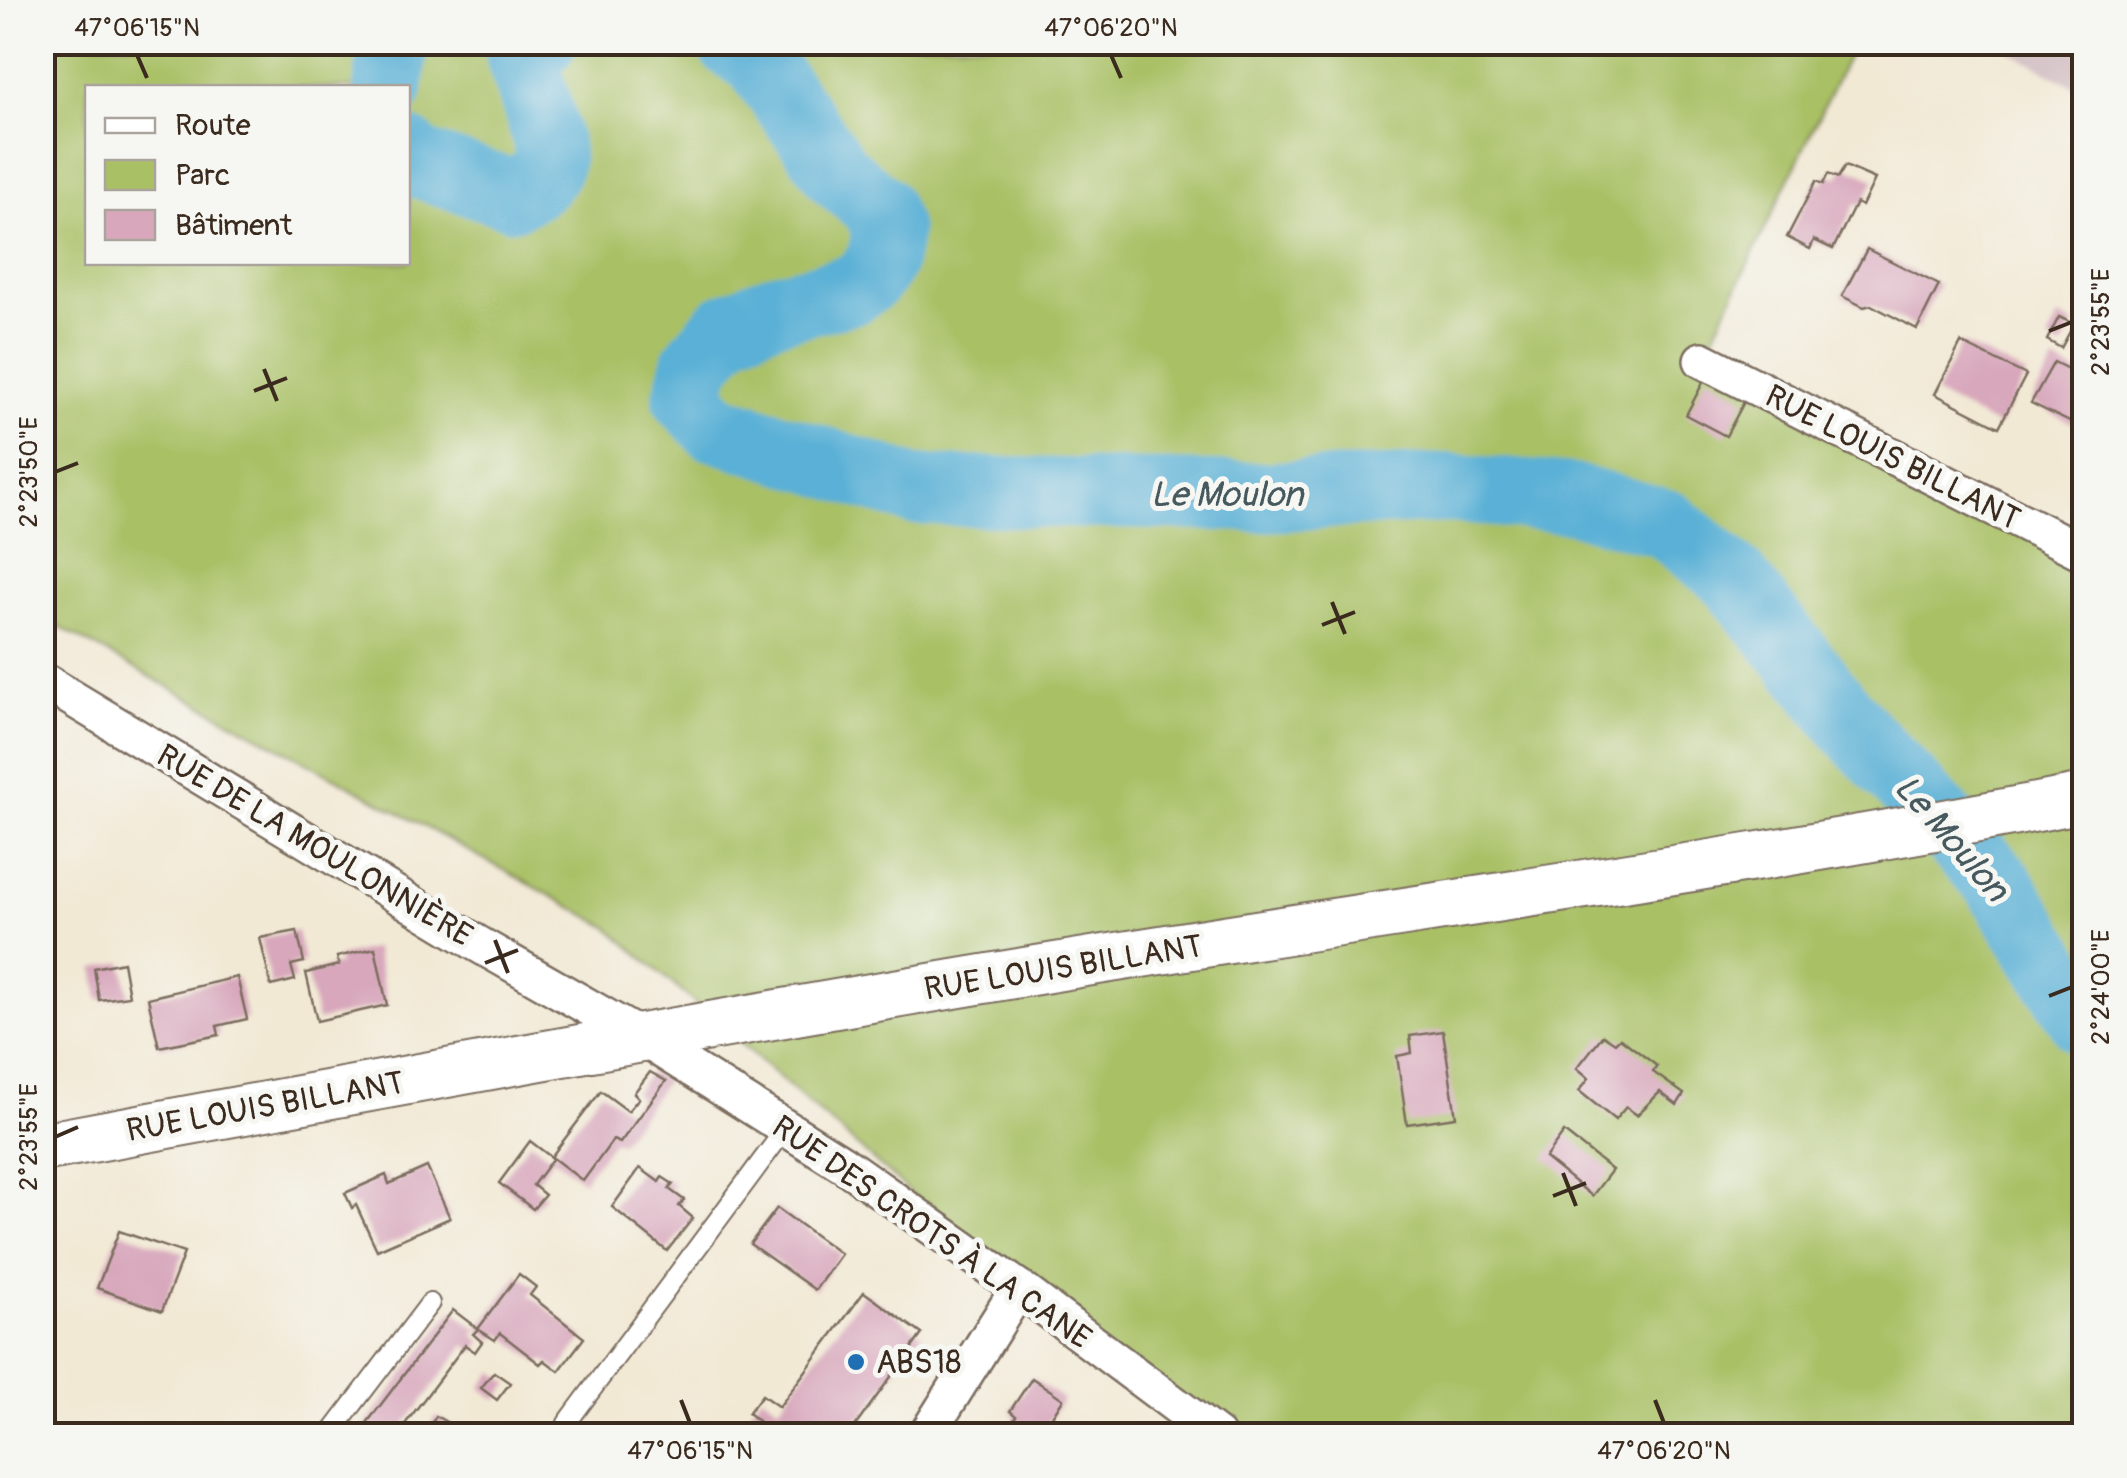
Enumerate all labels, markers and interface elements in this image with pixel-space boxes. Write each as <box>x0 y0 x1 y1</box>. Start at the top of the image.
text: 47°06'15"N <box>74 13 200 44</box>
text: 47°06'20"N <box>1044 13 1178 44</box>
legend <box>85 85 410 265</box>
text: Route <box>175 107 251 144</box>
text: Parc <box>175 157 230 194</box>
text: Bâtiment <box>175 207 293 244</box>
text: 2°23'55"E <box>2086 268 2117 376</box>
street label: RUE LOUIS BILLANT <box>1758 376 2027 539</box>
text: 2°23'50"E <box>14 417 45 527</box>
water label: Le Moulon <box>1151 473 1306 517</box>
street label: RUE DE LA MOULONNIÈRE <box>149 735 480 956</box>
water label: Le Moulon <box>1885 767 2019 912</box>
street label: RUE LOUIS BILLANT <box>921 926 1205 1010</box>
text: 2°24'00"E <box>2086 929 2117 1045</box>
street label: RUE LOUIS BILLANT <box>123 1063 407 1151</box>
text: 2°23'55"E <box>14 1083 45 1191</box>
street label: RUE DES CROTS À LA CANE <box>764 1107 1099 1358</box>
place label: ABS18 <box>876 1343 961 1383</box>
marker: ABS18 <box>845 1351 867 1373</box>
text: 47°06'15"N <box>627 1436 753 1467</box>
text: 47°06'20"N <box>1597 1436 1731 1467</box>

